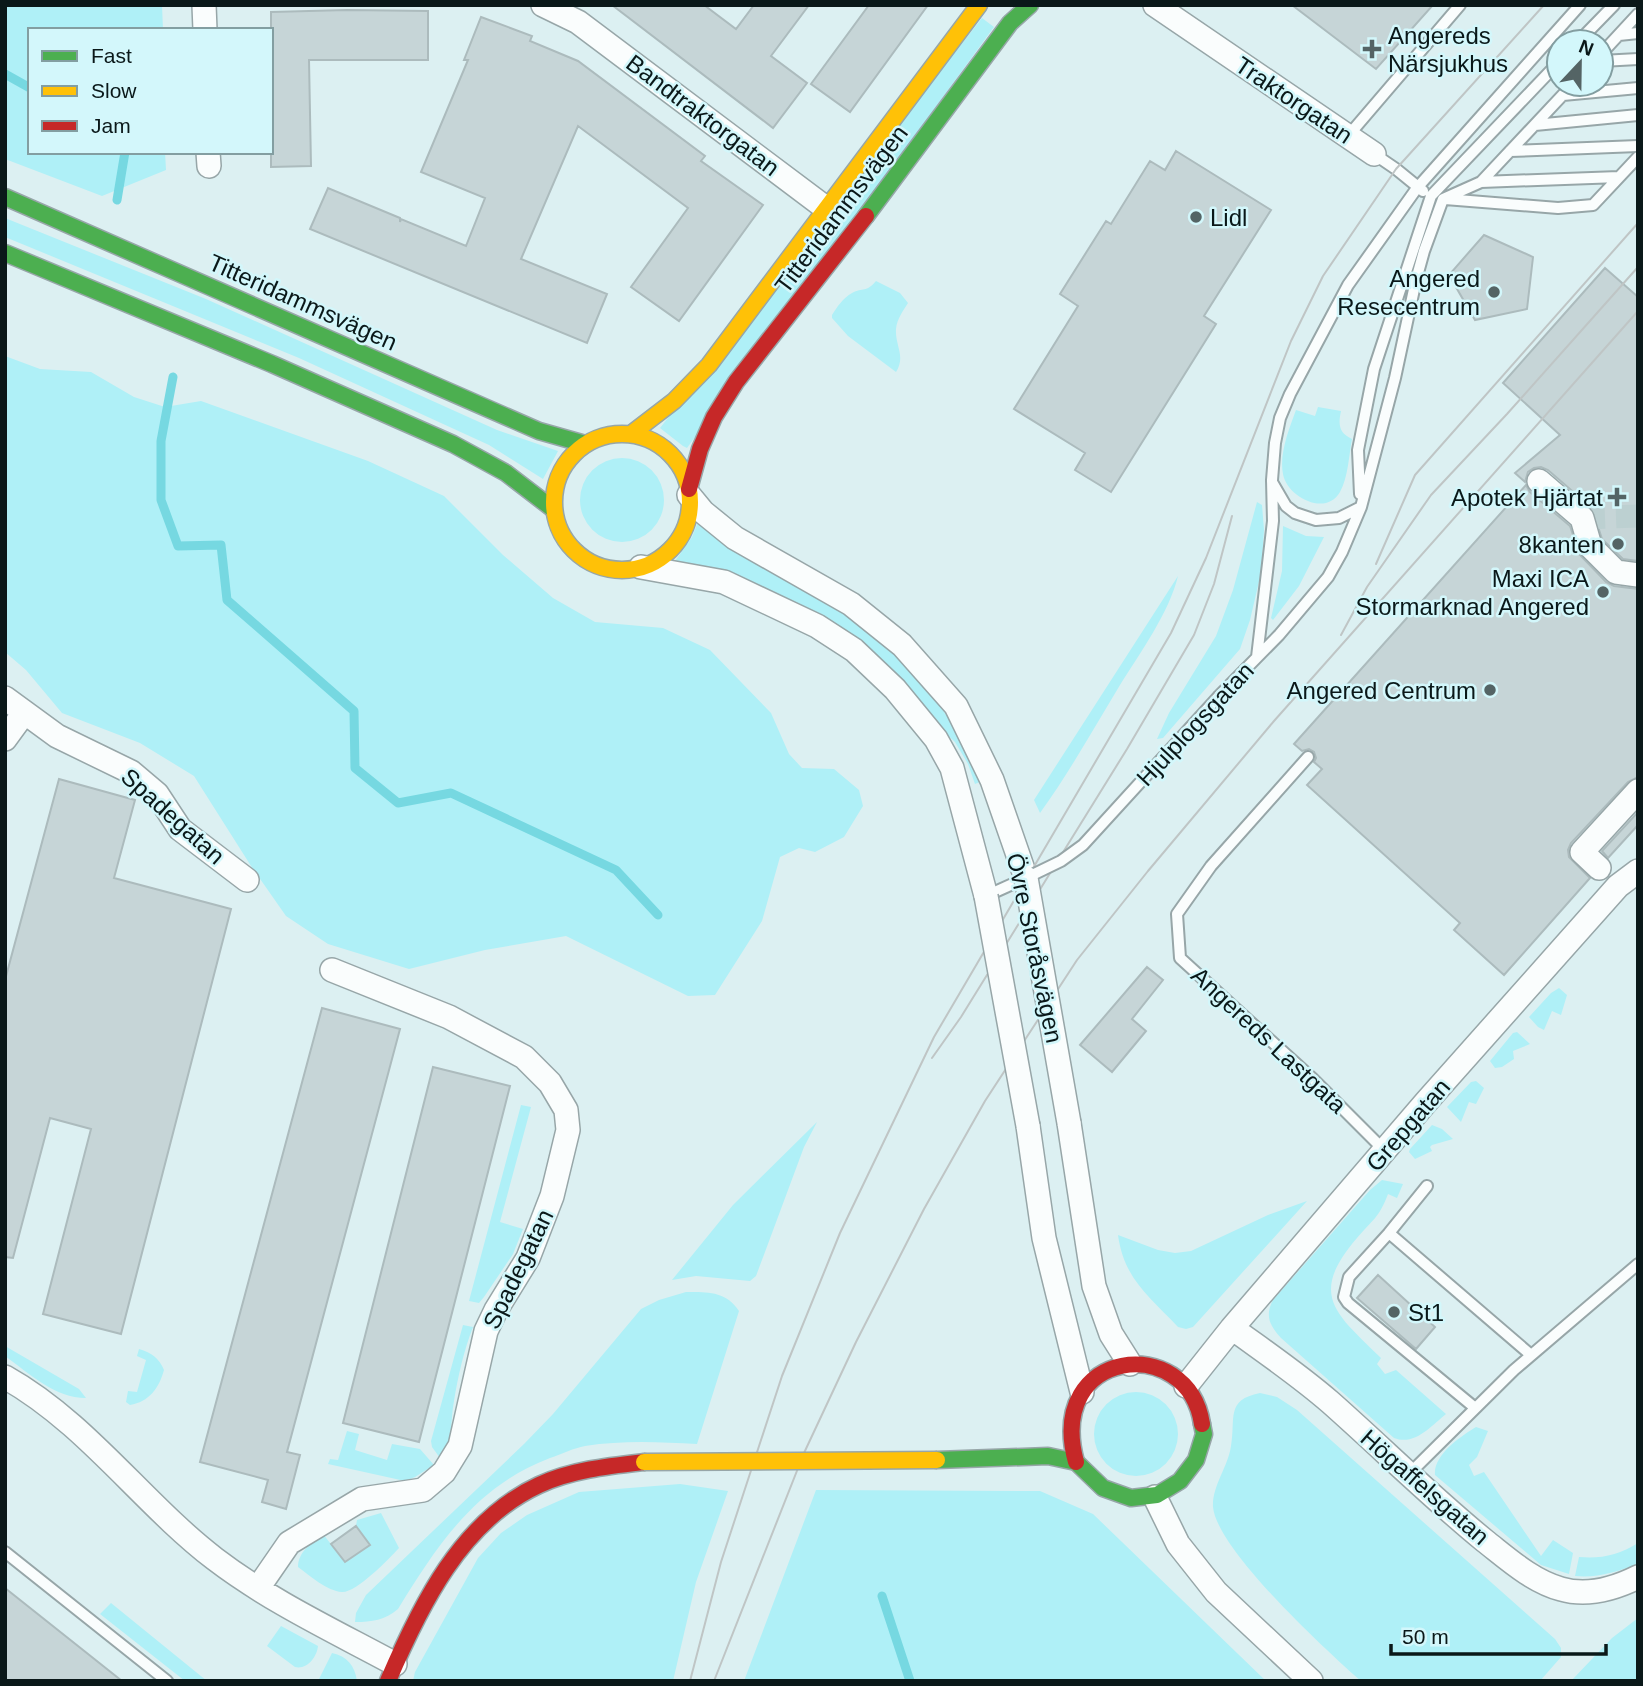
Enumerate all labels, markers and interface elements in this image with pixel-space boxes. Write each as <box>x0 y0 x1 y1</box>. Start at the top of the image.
place label: Angereds Närsjukhus <box>1388 22 1508 77</box>
legend <box>28 28 273 154</box>
north arrow <box>1545 28 1615 98</box>
text: N <box>1576 35 1596 60</box>
marker: Angereds Närsjukhus <box>1362 39 1382 59</box>
text: Fast <box>91 44 132 67</box>
street label: Bandtraktorgatan <box>621 49 785 181</box>
street label: Traktorgatan <box>1230 51 1358 149</box>
text: Slow <box>91 79 137 102</box>
text: Jam <box>91 114 131 137</box>
street label: Titteridammsvägen <box>769 120 913 298</box>
place label: Lidl <box>1210 204 1247 231</box>
marker: Lidl <box>1188 209 1204 225</box>
street label: Titteridammsvägen <box>205 248 401 356</box>
place label: Angered Resecentrum <box>1337 265 1480 320</box>
marker: Angered Resecentrum <box>1486 284 1502 300</box>
place label: Apotek Hjärtat <box>1451 484 1603 511</box>
marker: Apotek Hjärtat <box>1609 489 1625 505</box>
place label: 8kanten <box>1519 531 1604 558</box>
marker: 8kanten <box>1610 536 1626 552</box>
place label: Maxi ICA Stormarknad Angered <box>1356 565 1589 620</box>
marker: Maxi ICA Stormarknad Angered <box>1595 584 1611 600</box>
street label: Hjulplogsgatan <box>1131 657 1259 791</box>
place label: Angered Centrum <box>1287 677 1476 704</box>
marker: Angered Centrum <box>1482 682 1498 698</box>
street label: Spadegatan <box>116 763 230 869</box>
street label: Övre Storåsvägen <box>1002 851 1068 1045</box>
street label: Angereds Lastgata <box>1186 961 1352 1119</box>
street label: Grepgatan <box>1361 1073 1455 1177</box>
street label: Spadegatan <box>477 1205 559 1333</box>
place label: St1 <box>1408 1299 1444 1326</box>
marker: St1 <box>1386 1304 1402 1320</box>
street label: Högaffelsgatan <box>1355 1424 1495 1550</box>
scale bar <box>1391 1612 1606 1656</box>
text: 50 m <box>1402 1625 1449 1648</box>

